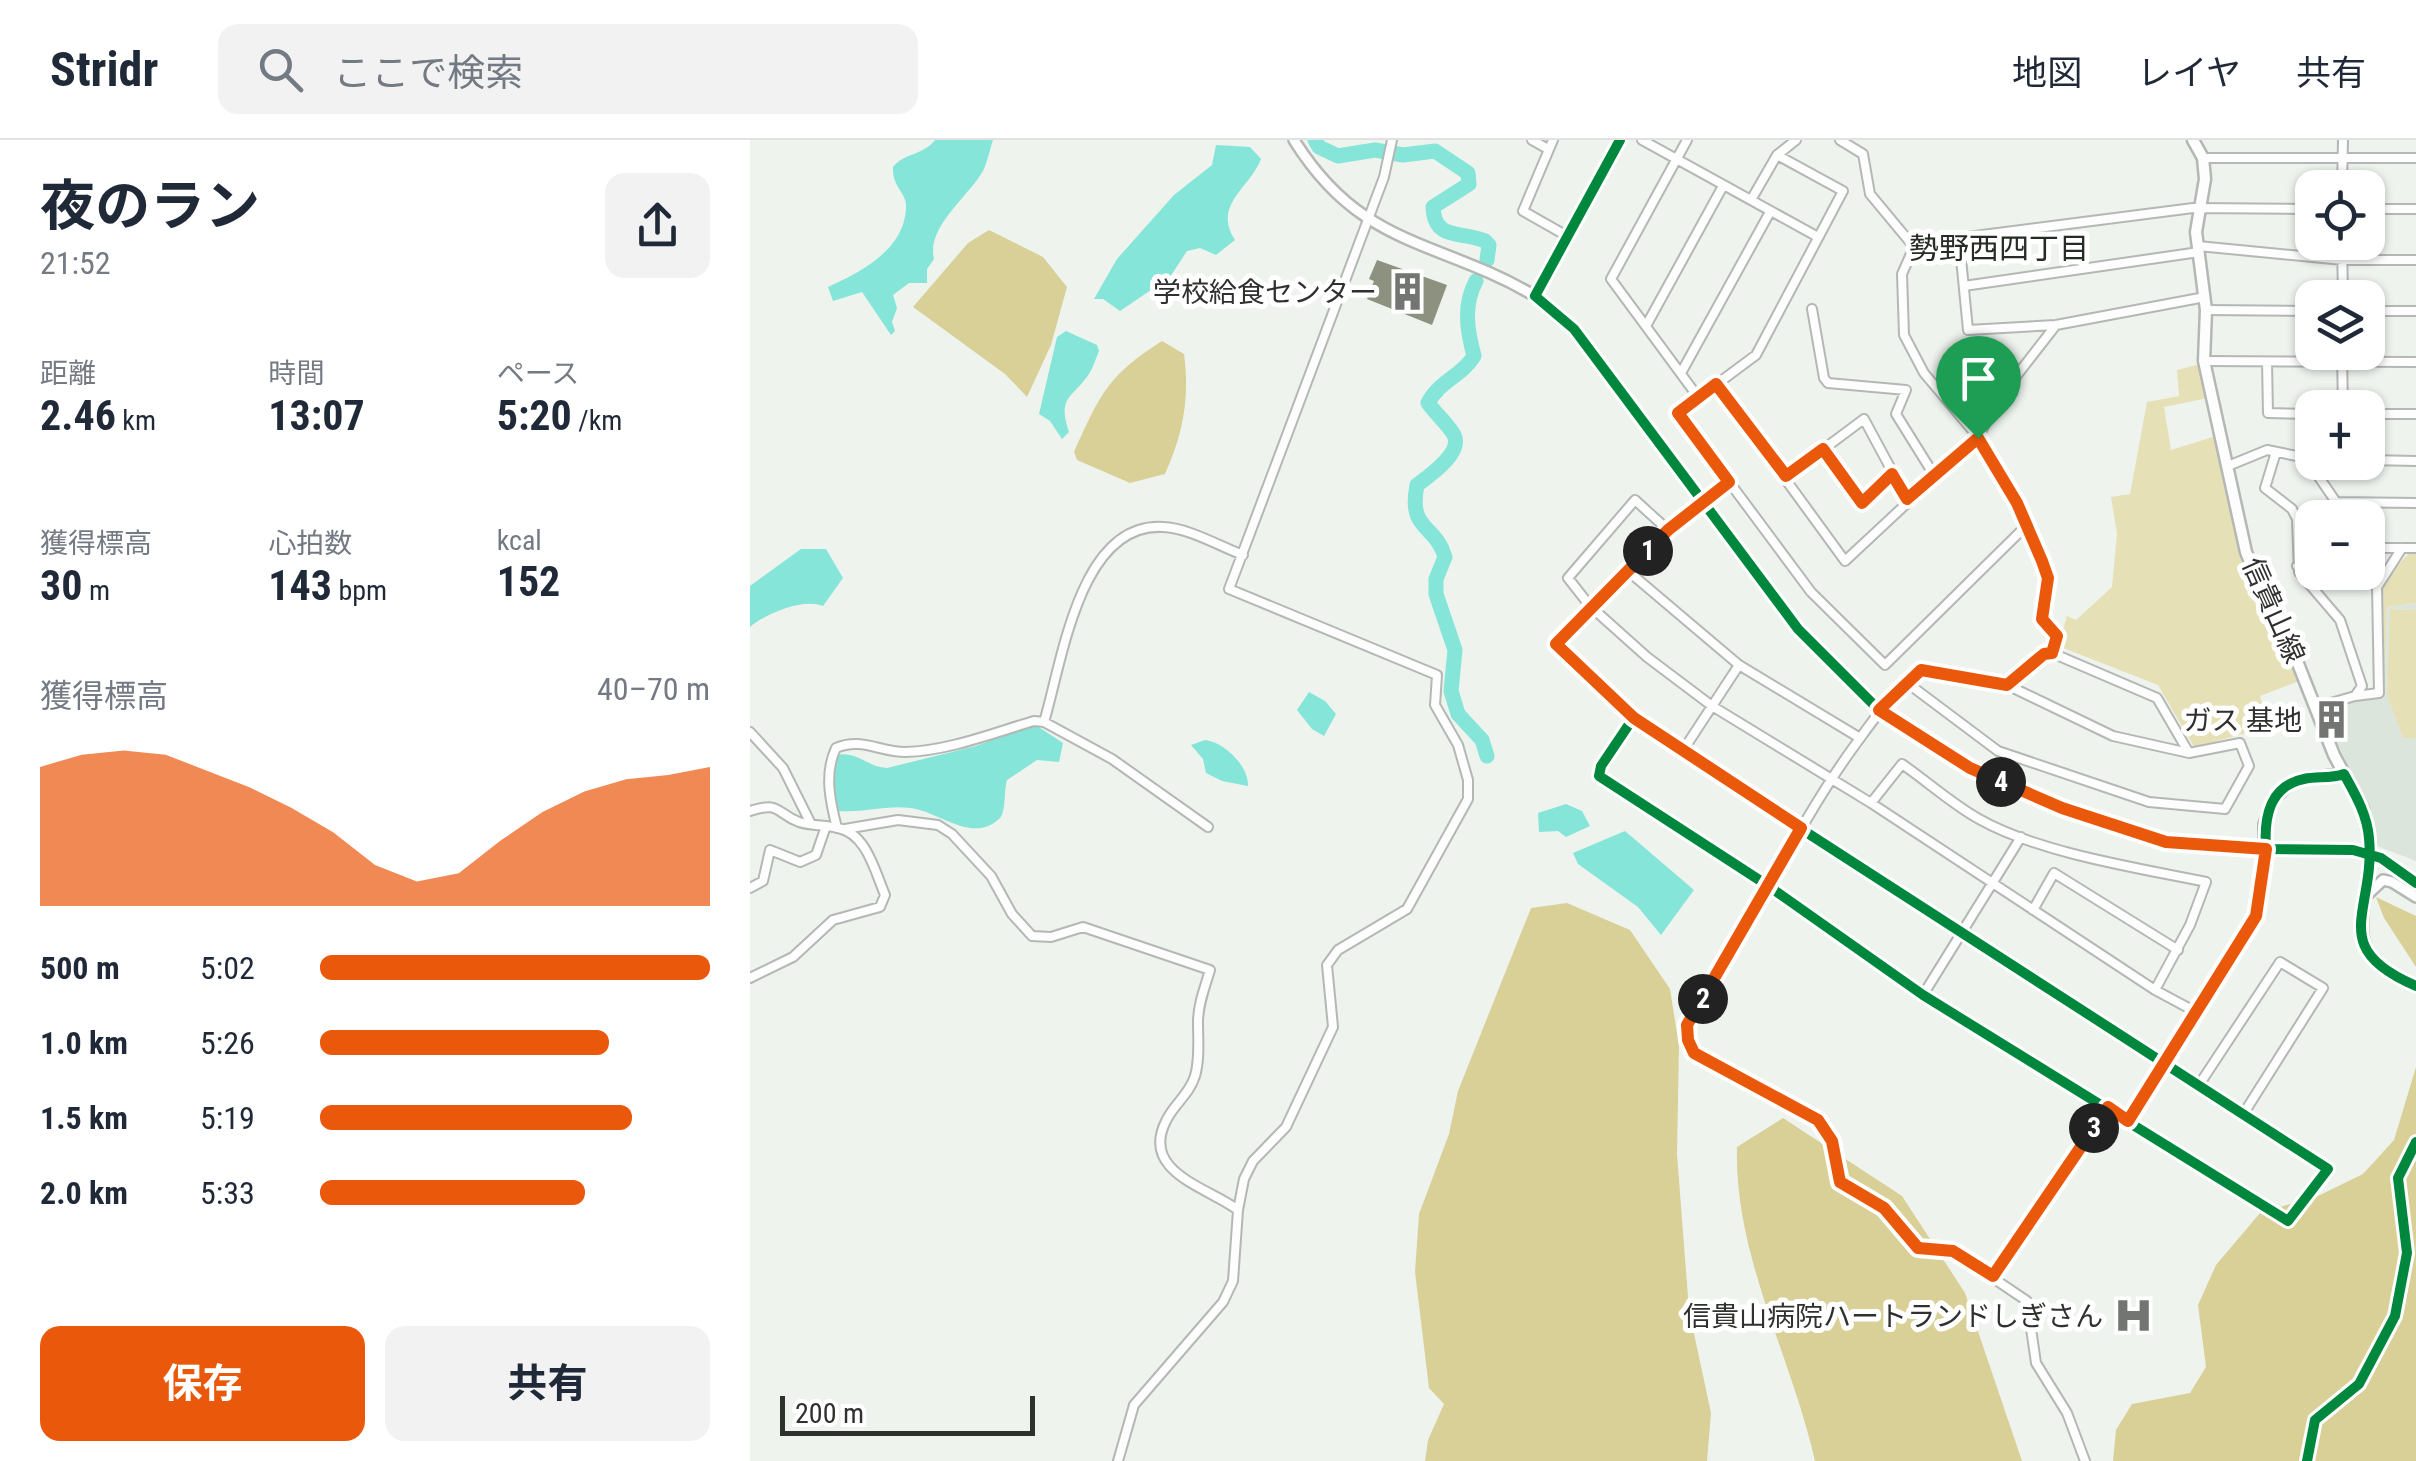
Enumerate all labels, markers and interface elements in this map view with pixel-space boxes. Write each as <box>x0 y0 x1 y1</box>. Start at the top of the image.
search box <box>218 24 918 114</box>
text: Stridr <box>50 41 158 98</box>
icon: search <box>253 42 308 97</box>
text: ここで検索 <box>333 51 523 95</box>
text: 地図 <box>2012 53 2082 94</box>
text: レイヤ <box>2137 53 2241 94</box>
text: 共有 <box>2296 53 2366 94</box>
map controls <box>2295 170 2385 590</box>
button: locate <box>2295 170 2385 260</box>
button: share <box>605 173 710 278</box>
text: 夜のラン <box>40 174 260 238</box>
district label: 勢野西四丁目 <box>1909 231 2089 266</box>
text: 21:52 <box>40 244 111 282</box>
building icon: 学校給食センター <box>1386 271 1428 313</box>
place label: 学校給食センター <box>1153 276 1377 309</box>
button: layers <box>2295 280 2385 370</box>
pin <box>1936 336 2021 439</box>
icon: arrive <box>1951 351 2006 406</box>
text: 距離 <box>40 357 96 390</box>
text: 時間 <box>268 357 324 390</box>
text: ペース <box>497 357 579 390</box>
button: + <box>2295 390 2385 480</box>
text: 2.46 <box>40 391 116 440</box>
text: 13:07 <box>268 391 365 440</box>
text: 5:20 <box>497 391 572 440</box>
text: km <box>116 404 156 437</box>
text: /km <box>572 404 622 437</box>
button: − <box>2295 500 2385 590</box>
text: kcal <box>497 524 542 557</box>
pin: 1 <box>1623 526 1673 576</box>
text: 獲得標高 <box>40 527 152 560</box>
text: 心拍数 <box>268 527 352 560</box>
text: 1 <box>1641 534 1655 567</box>
street label: 信貴山線 <box>2236 552 2311 668</box>
text: 152 <box>497 557 560 606</box>
text: 30 <box>40 561 82 610</box>
text: 143 <box>268 561 332 610</box>
text: m <box>82 574 110 607</box>
text: bpm <box>332 574 387 607</box>
text: 40–70 m <box>597 670 710 708</box>
text: 獲得標高 <box>40 677 168 715</box>
building icon: ガス 基地 <box>2311 699 2353 741</box>
place label: ガス 基地 <box>2184 704 2302 737</box>
pin: 4 <box>1976 757 2026 807</box>
text: 4 <box>1994 765 2008 798</box>
text: 500 m <box>40 949 120 987</box>
text: 5:02 <box>200 949 255 987</box>
pin: 2 <box>1678 974 1728 1024</box>
text: 2 <box>1696 982 1710 1015</box>
text: 1.0 km <box>40 1024 128 1062</box>
text: 5:26 <box>200 1024 255 1062</box>
text: 1.5 km <box>40 1099 128 1137</box>
text: 5:19 <box>200 1099 255 1137</box>
pin: 3 <box>2069 1103 2119 1153</box>
text: 3 <box>2087 1111 2101 1144</box>
text: 2.0 km <box>40 1174 128 1212</box>
text: 5:33 <box>200 1174 255 1212</box>
hospital icon: 信貴山病院ハートランドしぎさん <box>2112 1295 2154 1337</box>
place label: 信貴山病院ハートランドしぎさん <box>1683 1300 2103 1333</box>
button: 保存 <box>40 1326 365 1441</box>
button: 共有 <box>385 1326 710 1441</box>
scale bar <box>780 1391 1035 1436</box>
text: 200 m <box>795 1397 864 1430</box>

